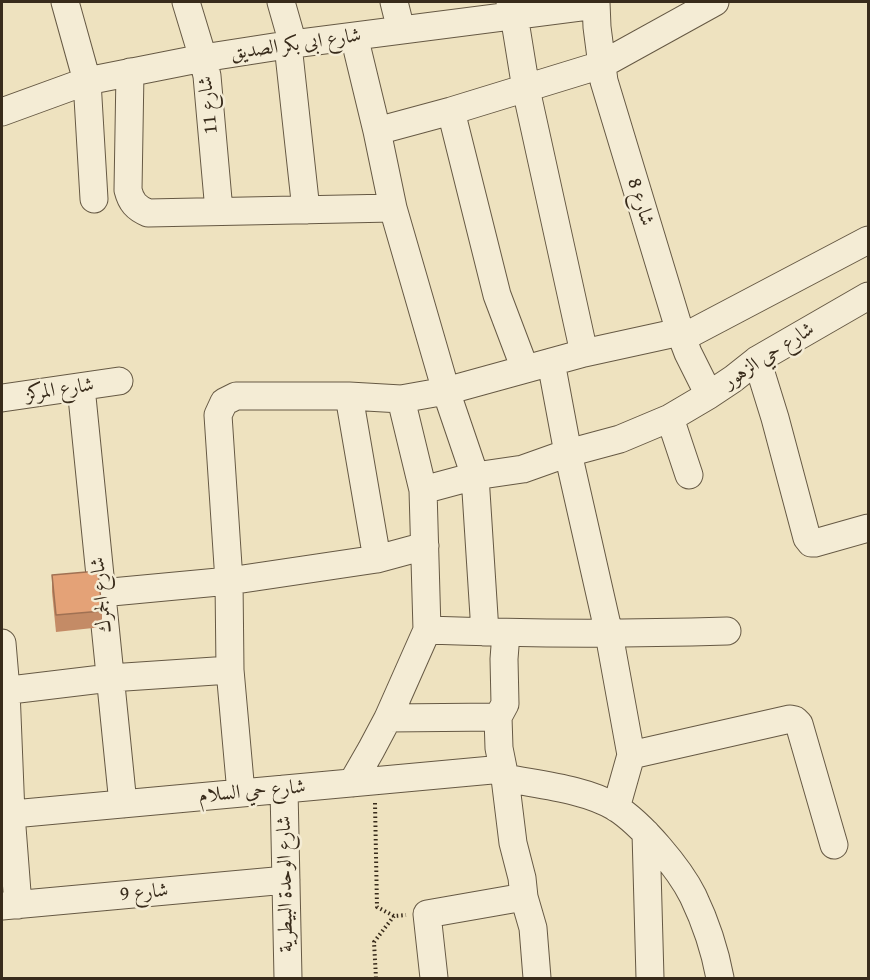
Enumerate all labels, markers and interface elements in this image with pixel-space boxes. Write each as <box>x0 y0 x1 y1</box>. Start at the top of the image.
street label: شارع ابى بكر الصديق <box>229 24 363 66</box>
street label: شارع 11 <box>194 75 224 135</box>
street label: شارع 8 <box>621 175 659 229</box>
street label: شارع حي الزهور <box>719 318 819 394</box>
street label: شارع المركز <box>24 373 96 407</box>
street label: شارع الجمرك <box>86 556 118 634</box>
street label: شارع حي السلام <box>197 775 307 809</box>
street label: شارع الوحدة البيطرية <box>273 816 299 952</box>
street label: شارع 9 <box>119 879 169 907</box>

